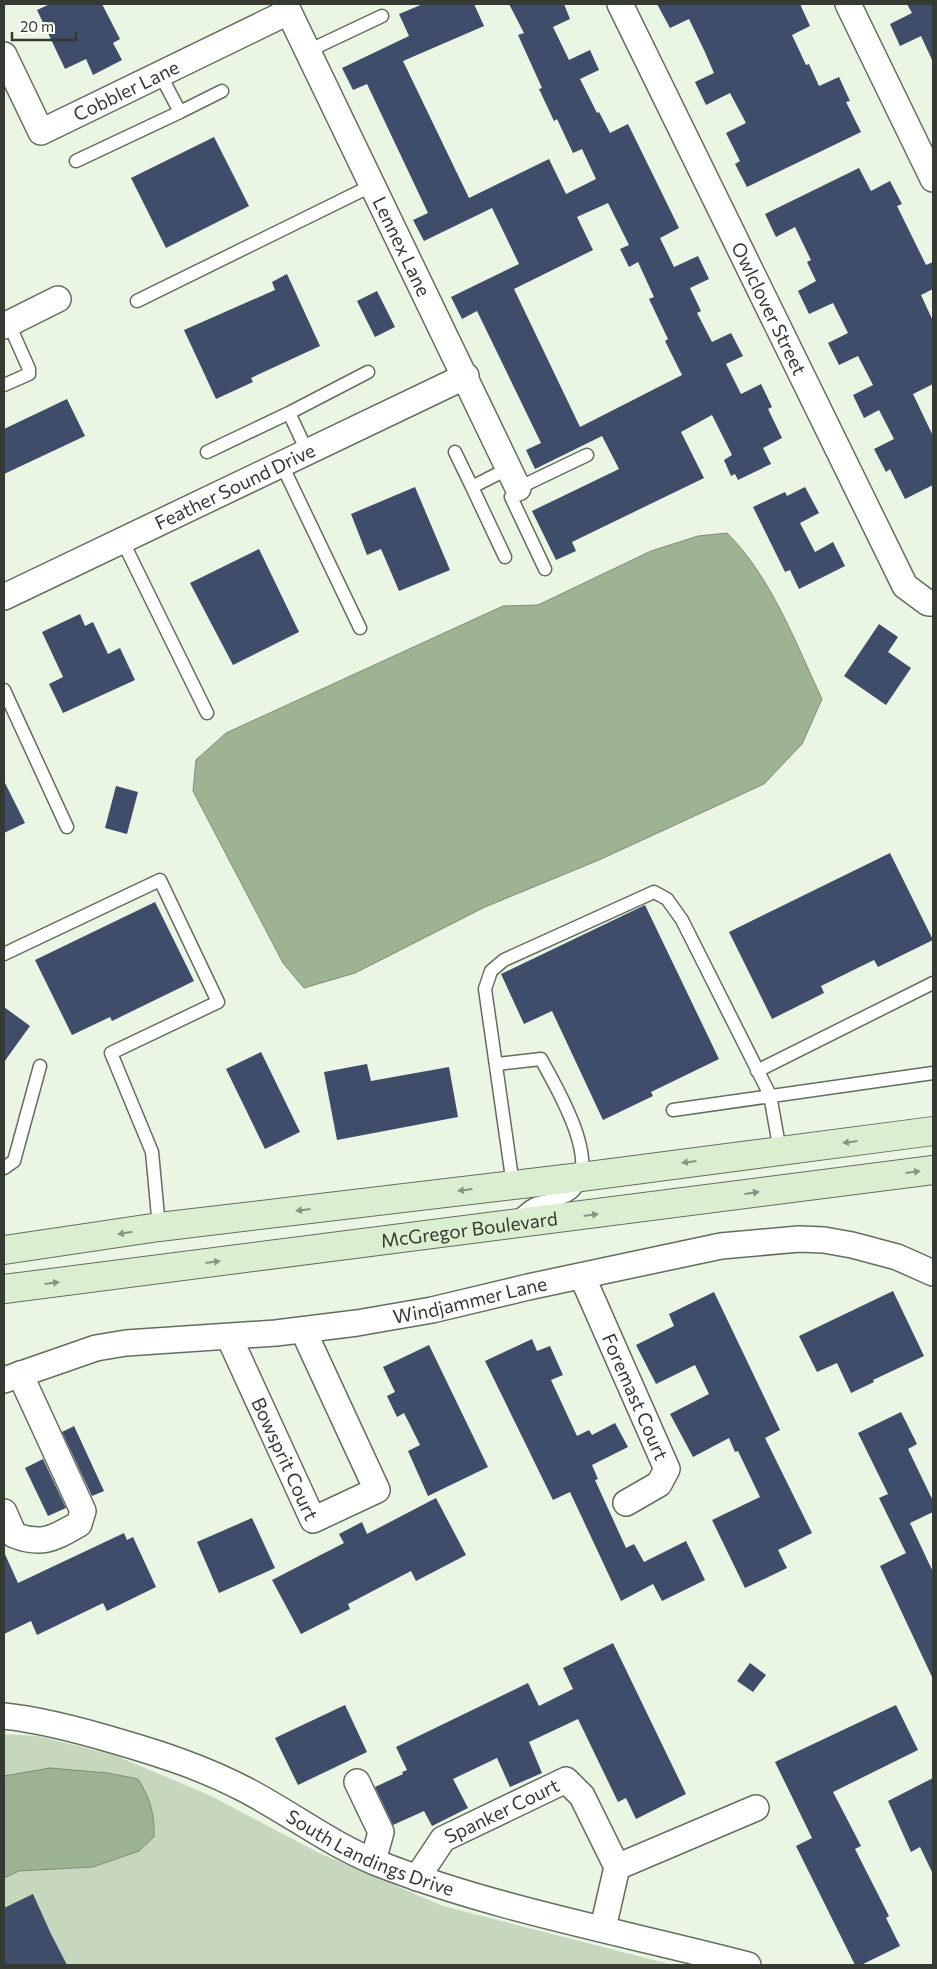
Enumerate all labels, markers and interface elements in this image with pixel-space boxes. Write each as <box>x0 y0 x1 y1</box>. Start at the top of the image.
scale bar <box>12 10 76 42</box>
text: 20 m <box>20 17 54 35</box>
street label: Cobbler Lane <box>69 55 182 126</box>
street label: Lennex Lane <box>368 192 436 300</box>
street label: Owlclover Street <box>727 238 812 379</box>
street label: Feather Sound Drive <box>151 438 319 534</box>
one-way arrow <box>842 1138 858 1146</box>
one-way arrow <box>681 1158 697 1166</box>
one-way arrow <box>905 1168 921 1176</box>
one-way arrow <box>456 1187 472 1195</box>
one-way arrow <box>744 1189 760 1197</box>
one-way arrow <box>295 1206 311 1214</box>
street label: McGregor Boulevard <box>379 1206 559 1252</box>
one-way arrow <box>583 1211 599 1219</box>
one-way arrow <box>116 1229 132 1237</box>
one-way arrow <box>206 1258 222 1266</box>
street label: Windjammer Lane <box>391 1271 549 1328</box>
one-way arrow <box>44 1279 60 1287</box>
street label: Foremast Court <box>598 1330 674 1464</box>
street label: Bowsprit Court <box>247 1393 324 1524</box>
street label: Spanker Court <box>440 1773 563 1848</box>
street label: South Landings Drive <box>282 1804 457 1900</box>

